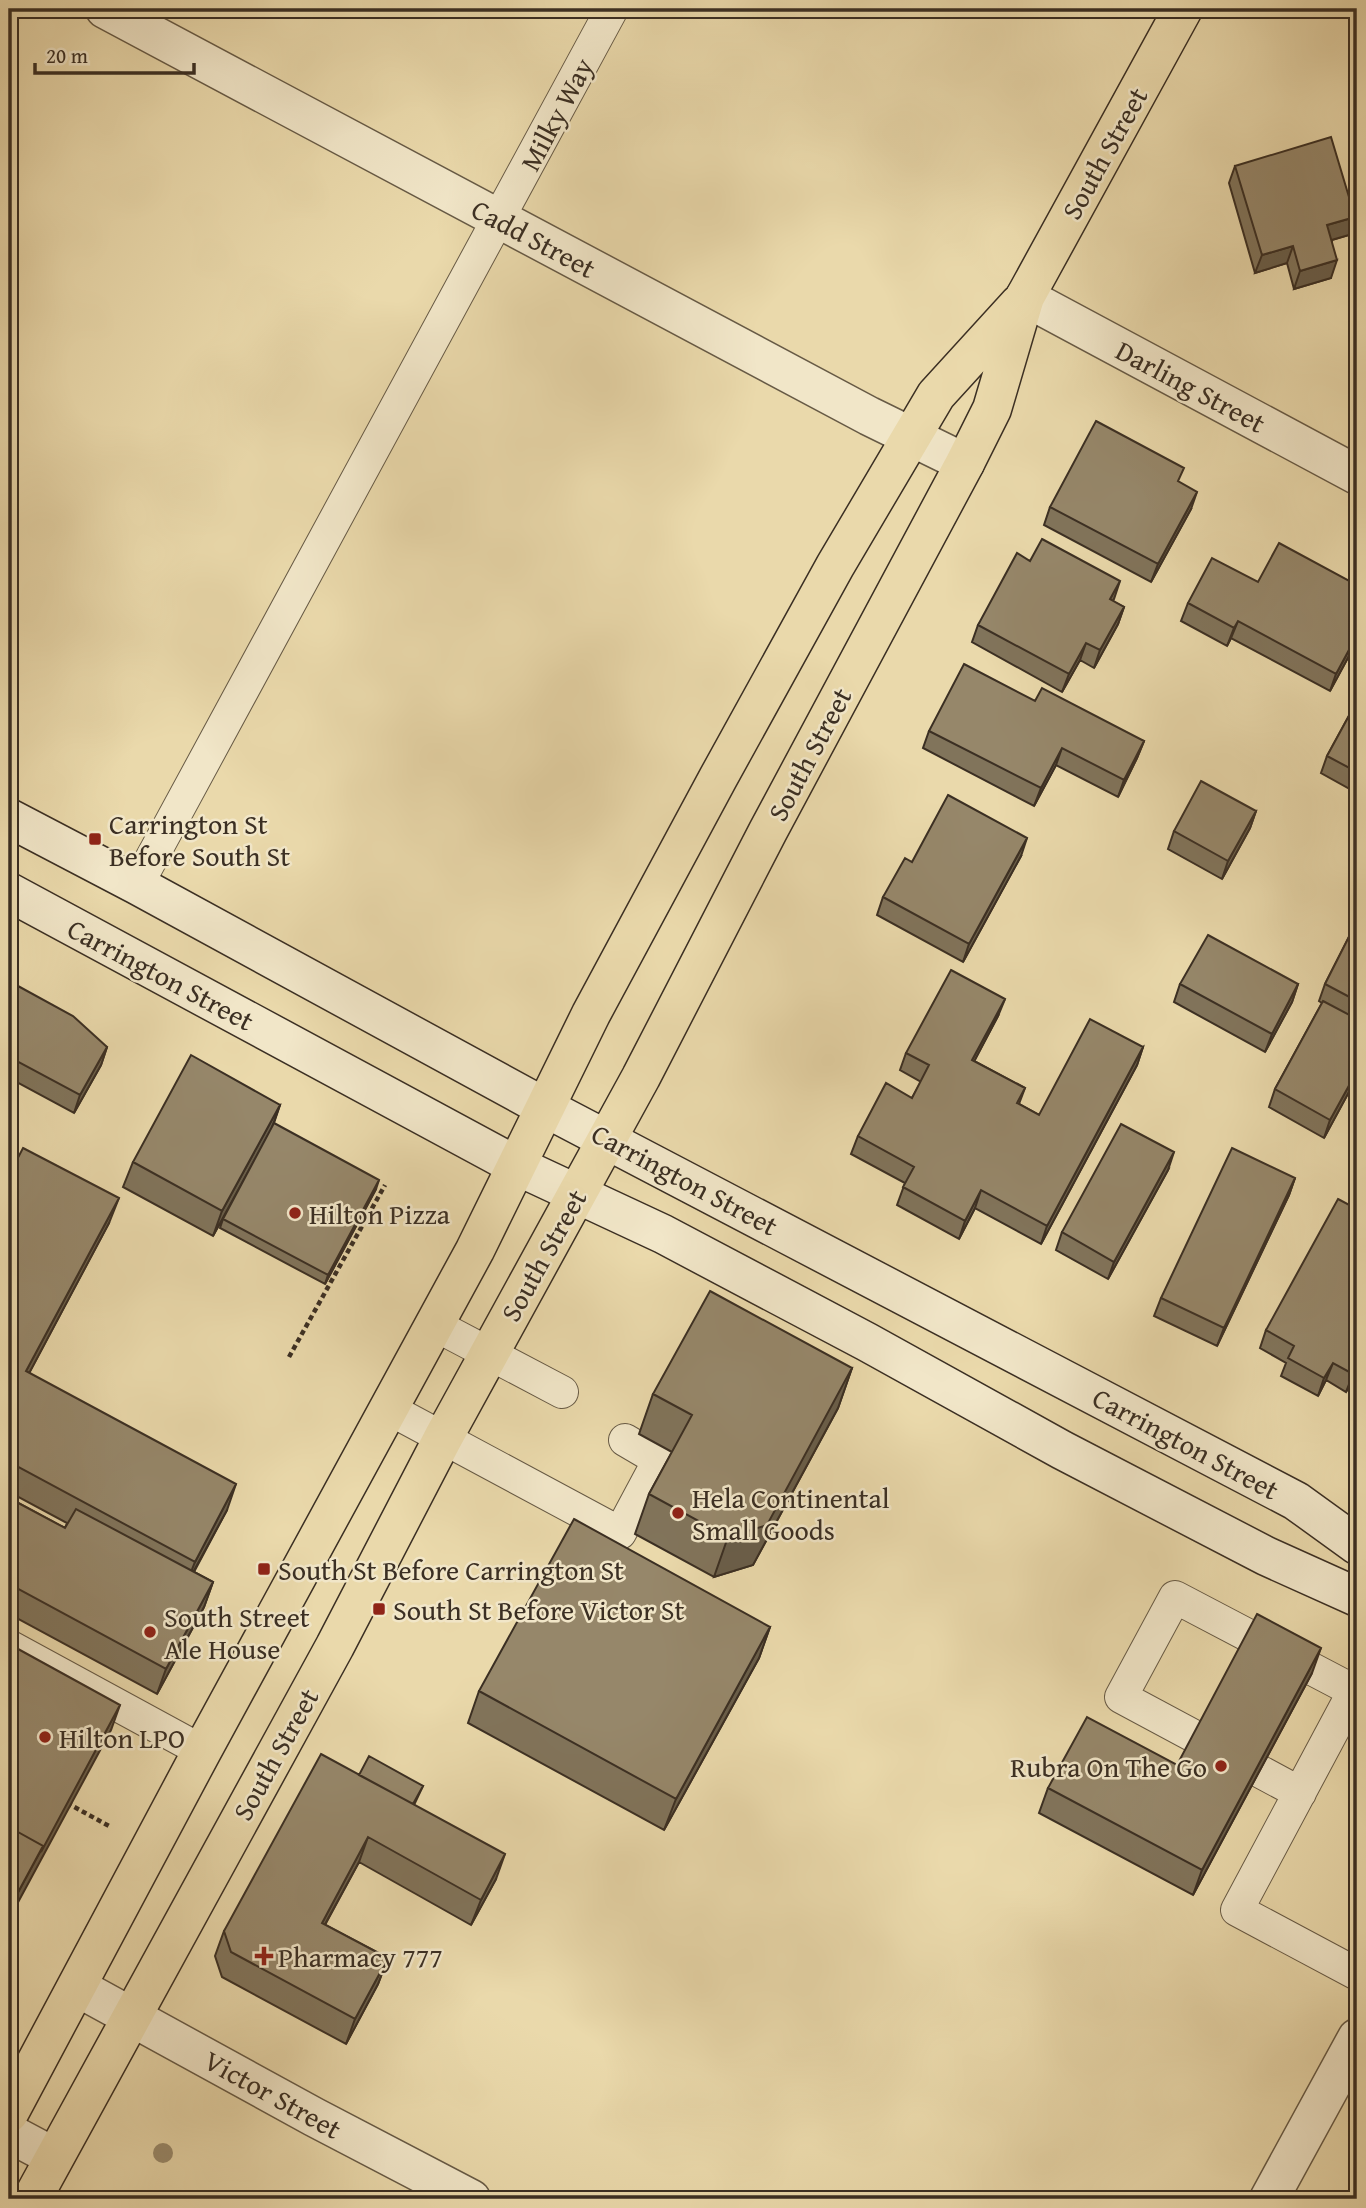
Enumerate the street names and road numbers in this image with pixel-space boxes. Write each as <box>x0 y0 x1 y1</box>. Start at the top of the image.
street label: Milky Way <box>509 50 603 178</box>
street label: South Street <box>1051 79 1157 227</box>
street label: Cadd Street <box>465 188 603 288</box>
street label: Darling Street <box>1109 329 1273 443</box>
street label: South Street <box>757 680 861 828</box>
street label: Carrington Street <box>60 908 262 1040</box>
street label: Carrington Street <box>584 1113 786 1245</box>
street label: South Street <box>490 1181 596 1329</box>
street label: Carrington Street <box>1085 1377 1287 1509</box>
street label: South Street <box>222 1680 328 1828</box>
street label: Victor Street <box>197 2039 349 2149</box>

